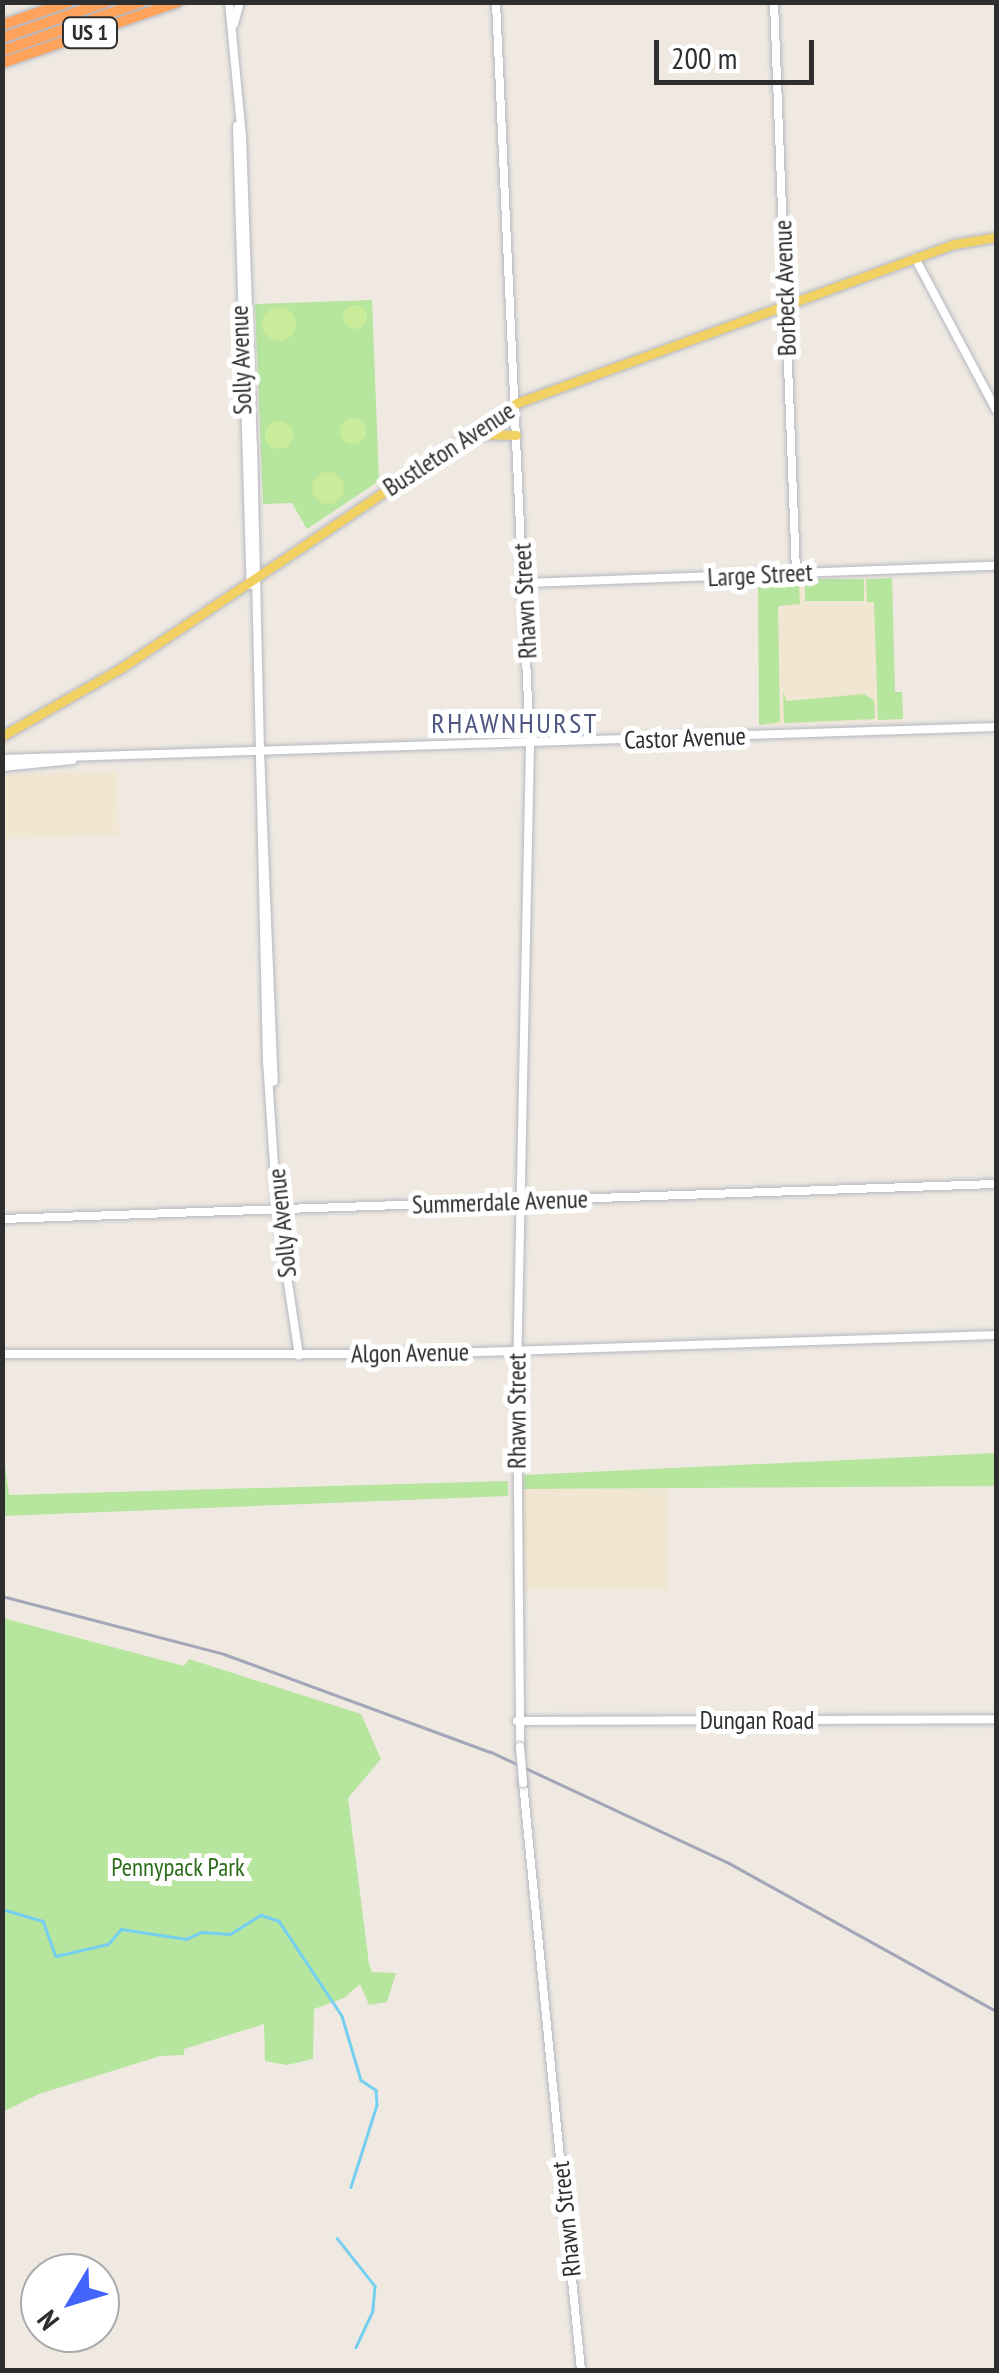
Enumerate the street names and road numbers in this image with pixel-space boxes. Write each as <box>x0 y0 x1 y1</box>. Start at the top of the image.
road number: US 1 <box>60 16 120 50</box>
street label: Borbeck Avenue <box>768 219 802 357</box>
street label: Solly Avenue <box>224 304 258 416</box>
street label: Bustleton Avenue <box>377 395 521 503</box>
street label: Rhawn Street <box>507 542 543 660</box>
street label: Large Street <box>707 557 813 593</box>
street label: Castor Avenue <box>623 721 747 755</box>
street label: Solly Avenue <box>261 1166 303 1280</box>
street label: Summerdale Avenue <box>411 1184 589 1220</box>
street label: Algon Avenue <box>350 1337 470 1369</box>
street label: Rhawn Street <box>502 1353 532 1469</box>
street label: Dungan Road <box>700 1705 814 1735</box>
street label: Rhawn Street <box>545 2160 587 2278</box>

